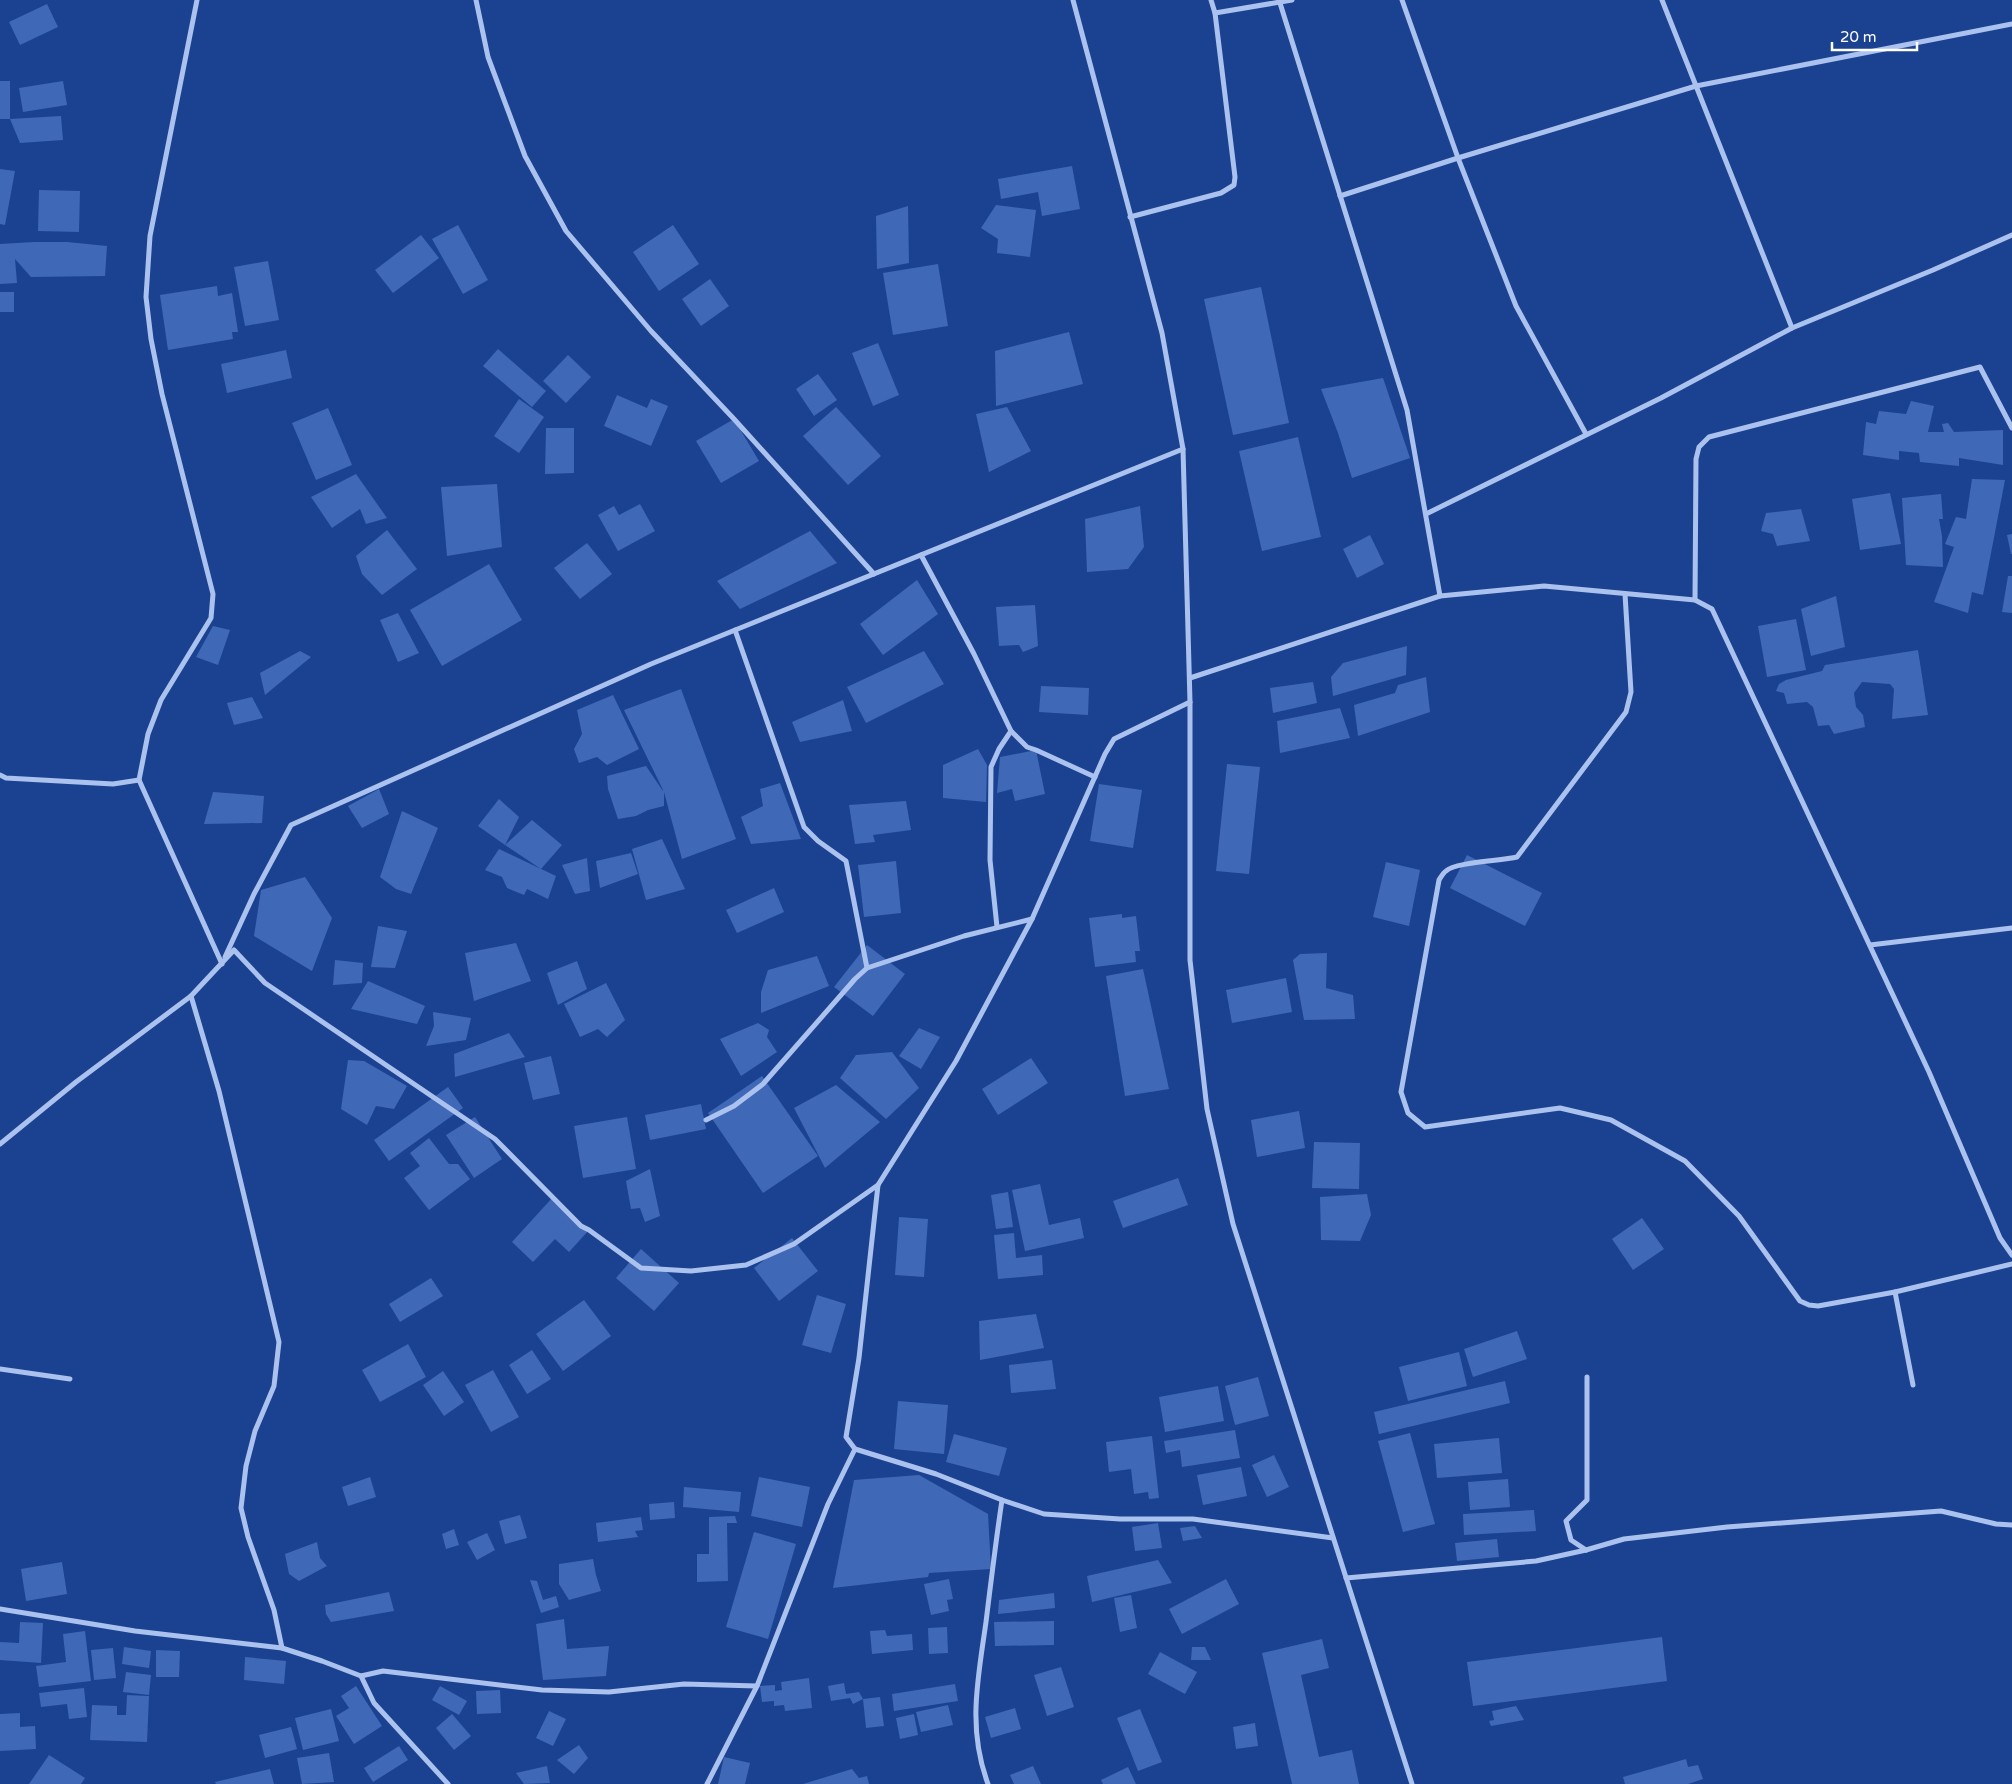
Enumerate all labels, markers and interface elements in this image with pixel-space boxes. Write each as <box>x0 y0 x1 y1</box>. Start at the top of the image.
scale bar <box>1832 20 1917 52</box>
text: 20 m <box>1840 28 1877 46</box>

